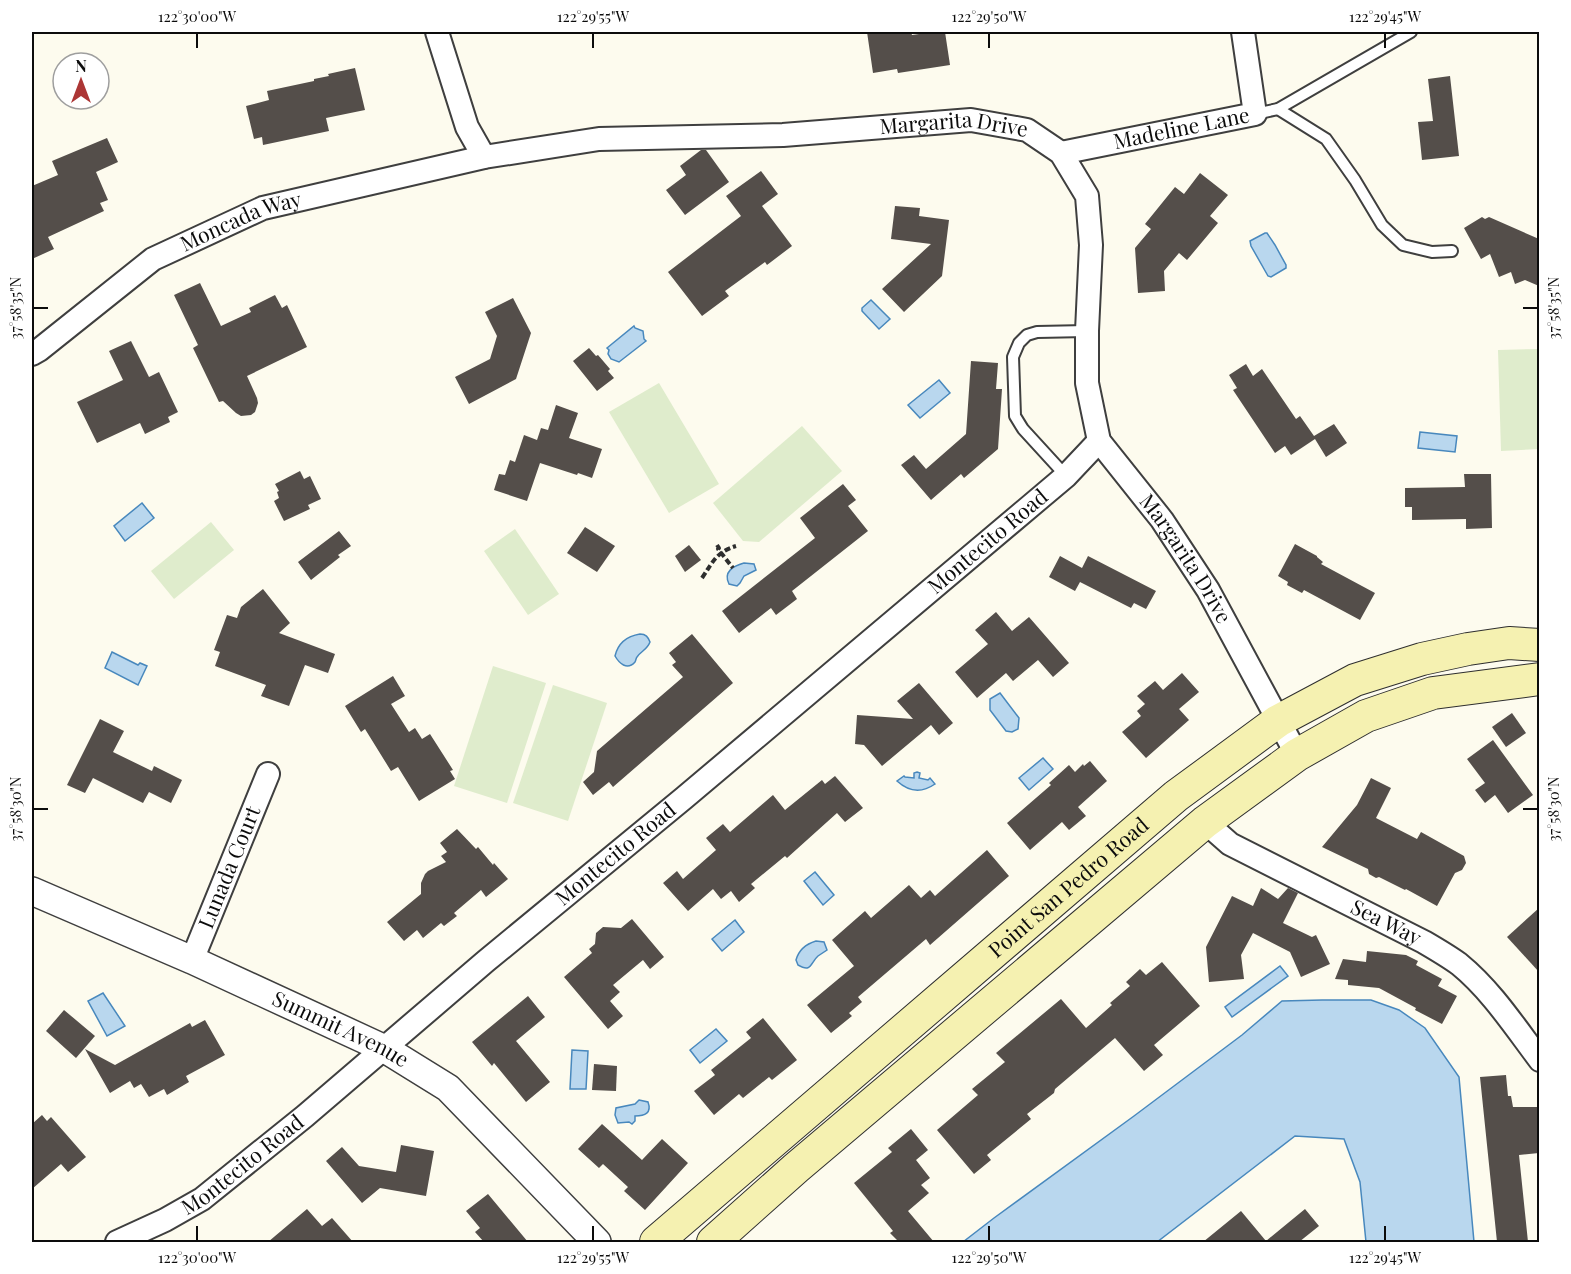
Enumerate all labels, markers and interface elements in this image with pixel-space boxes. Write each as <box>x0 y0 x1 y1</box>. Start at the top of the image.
text: 122°30'00"W <box>158 6 237 26</box>
text: 122°29'55"W <box>557 6 630 26</box>
text: 122°29'50"W <box>952 6 1027 26</box>
text: 122°29'45"W <box>1349 6 1422 26</box>
north arrow <box>51 51 111 111</box>
text: N <box>75 55 87 76</box>
street label: Madeline Lane <box>1111 99 1252 154</box>
street label: Margarita Drive <box>878 104 1030 142</box>
street label: Moncada Way <box>175 184 304 257</box>
text: 37°58'35"N <box>5 276 25 339</box>
text: 37°58'35"N <box>1543 276 1563 339</box>
street label: Montecito Road <box>921 482 1052 599</box>
street label: Margarita Drive <box>1134 487 1239 627</box>
text: 37°58'30"N <box>5 776 25 842</box>
text: 37°58'30"N <box>1543 776 1563 842</box>
street label: Montecito Road <box>548 795 681 911</box>
street label: Lunada Court <box>190 801 266 932</box>
street label: Point San Pedro Road <box>982 810 1154 963</box>
street label: Sea Way <box>1347 891 1427 951</box>
street label: Summit Avenue <box>268 983 415 1072</box>
street label: Montecito Road <box>175 1107 308 1220</box>
text: 122°30'00"W <box>158 1247 237 1267</box>
text: 122°29'55"W <box>557 1247 630 1267</box>
text: 122°29'50"W <box>952 1247 1027 1267</box>
text: 122°29'45"W <box>1349 1247 1422 1267</box>

